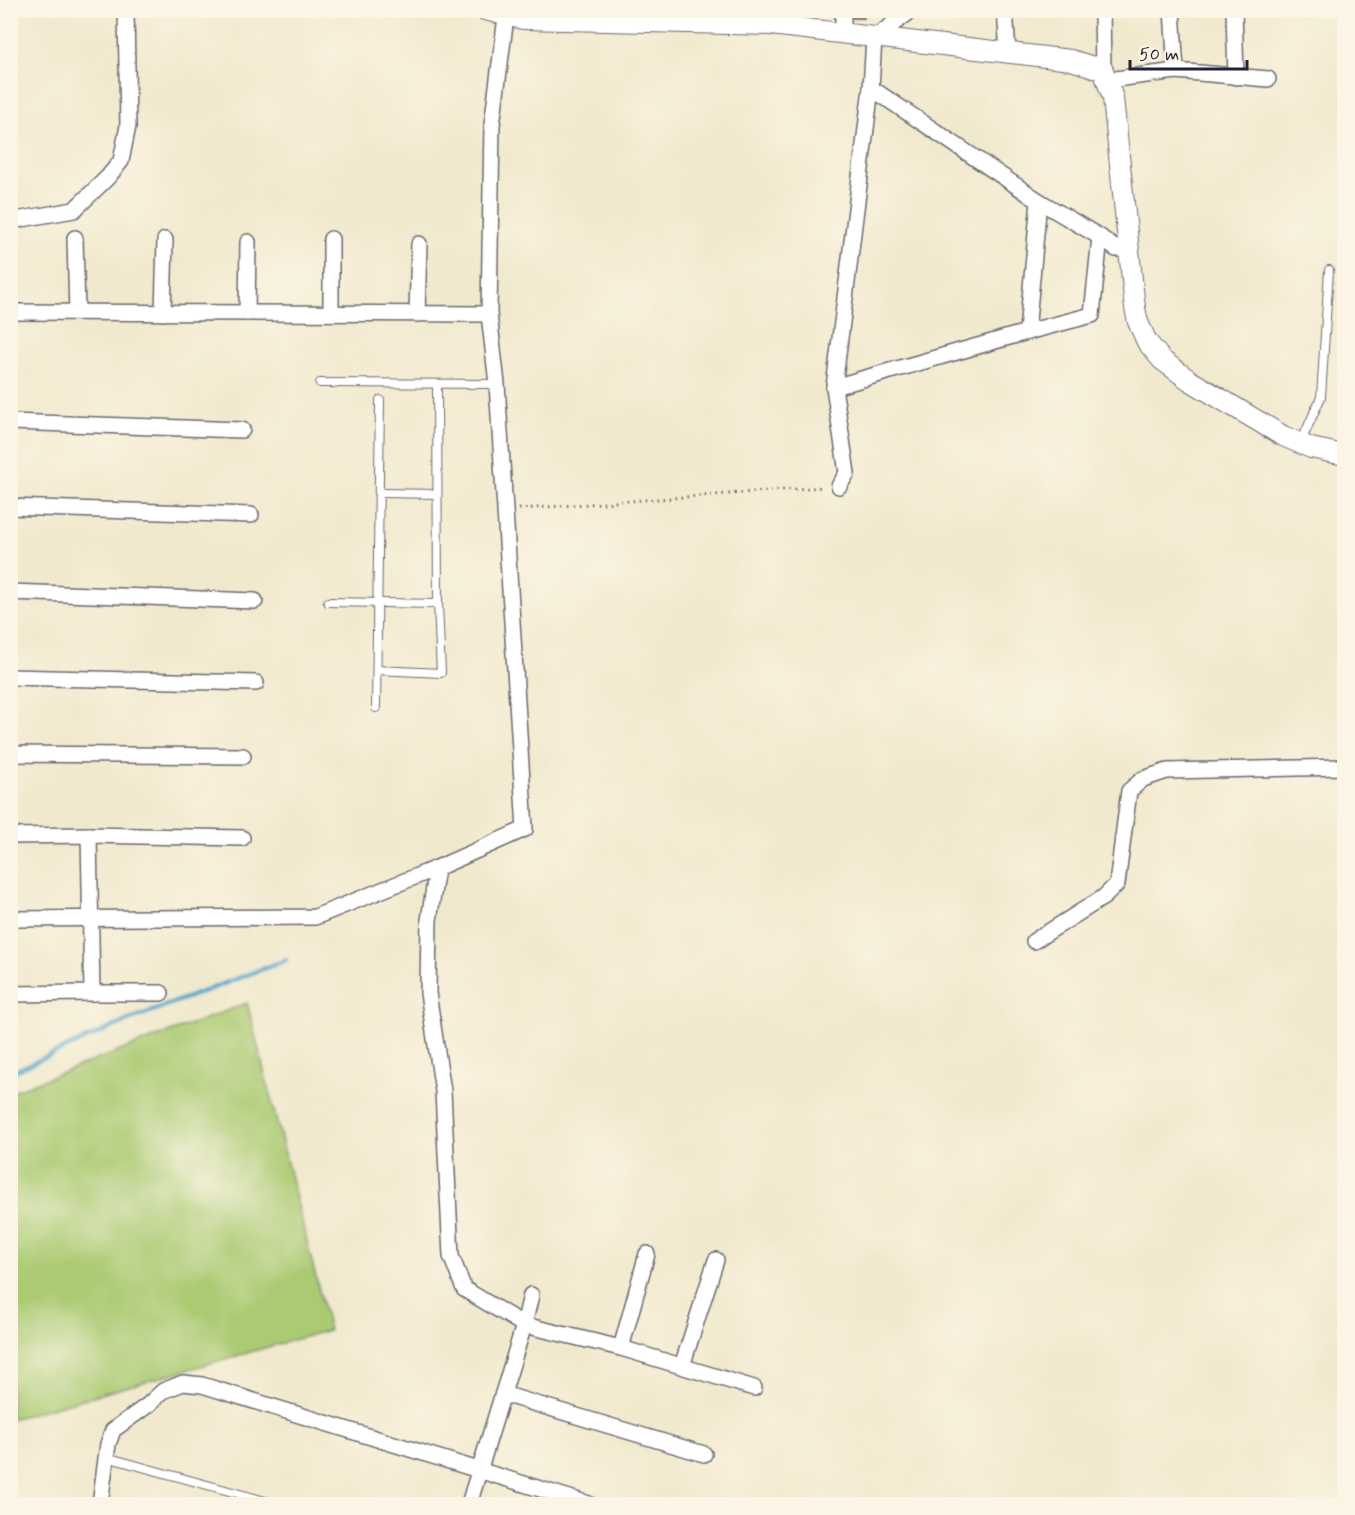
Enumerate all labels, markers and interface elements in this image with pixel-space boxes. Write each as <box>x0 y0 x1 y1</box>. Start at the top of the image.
scale bar <box>1130 33 1247 71</box>
text: 50 m <box>1139 43 1179 67</box>

